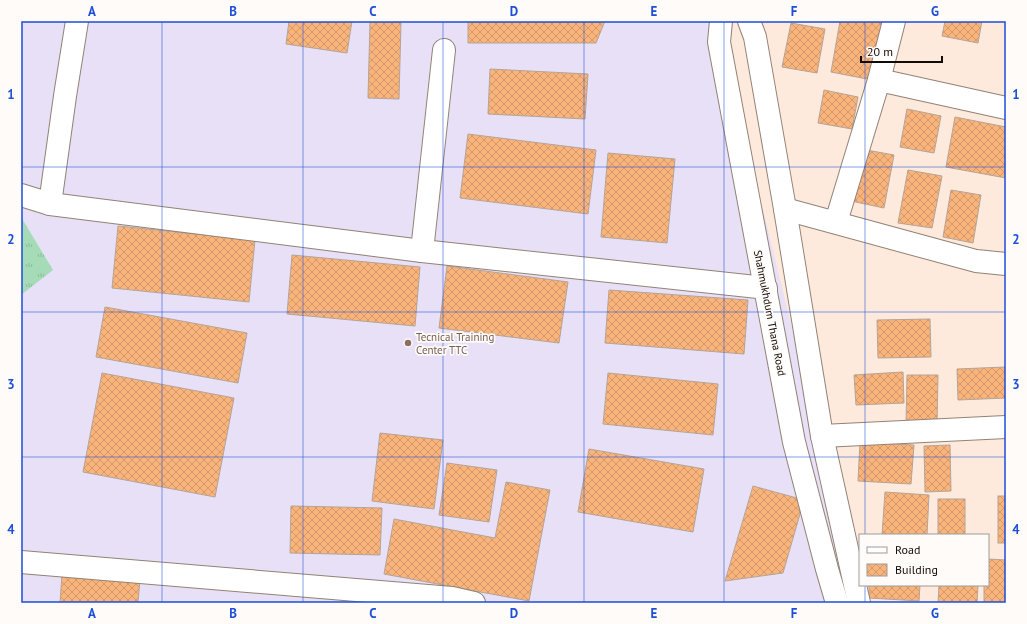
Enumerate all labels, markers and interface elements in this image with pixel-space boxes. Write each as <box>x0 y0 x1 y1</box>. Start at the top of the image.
text: A <box>88 3 96 20</box>
text: B <box>229 3 237 20</box>
text: C <box>369 3 377 20</box>
text: D <box>510 3 518 20</box>
text: E <box>651 3 658 20</box>
text: F <box>791 3 798 20</box>
text: G <box>931 3 939 20</box>
scale bar <box>861 38 942 64</box>
text: 20 m <box>867 44 893 59</box>
text: 1 <box>7 86 15 103</box>
text: 1 <box>1012 86 1020 103</box>
text: 2 <box>7 231 15 248</box>
text: 2 <box>1012 231 1020 248</box>
street label: Shahmukhdum Thana Road <box>751 249 789 377</box>
place label: Tecnical Training Center TTC <box>416 330 494 357</box>
marker: Tecnical Training Center TTC <box>403 338 413 348</box>
text: 3 <box>7 376 15 393</box>
text: 3 <box>1012 376 1020 393</box>
text: 4 <box>7 521 15 538</box>
text: 4 <box>1012 521 1020 538</box>
legend <box>859 534 989 586</box>
text: Road <box>895 542 920 557</box>
text: Building <box>895 562 938 577</box>
text: A <box>88 605 96 622</box>
text: B <box>229 605 237 622</box>
text: C <box>369 605 377 622</box>
text: D <box>510 605 518 622</box>
text: E <box>651 605 658 622</box>
text: F <box>791 605 798 622</box>
text: G <box>931 605 939 622</box>

